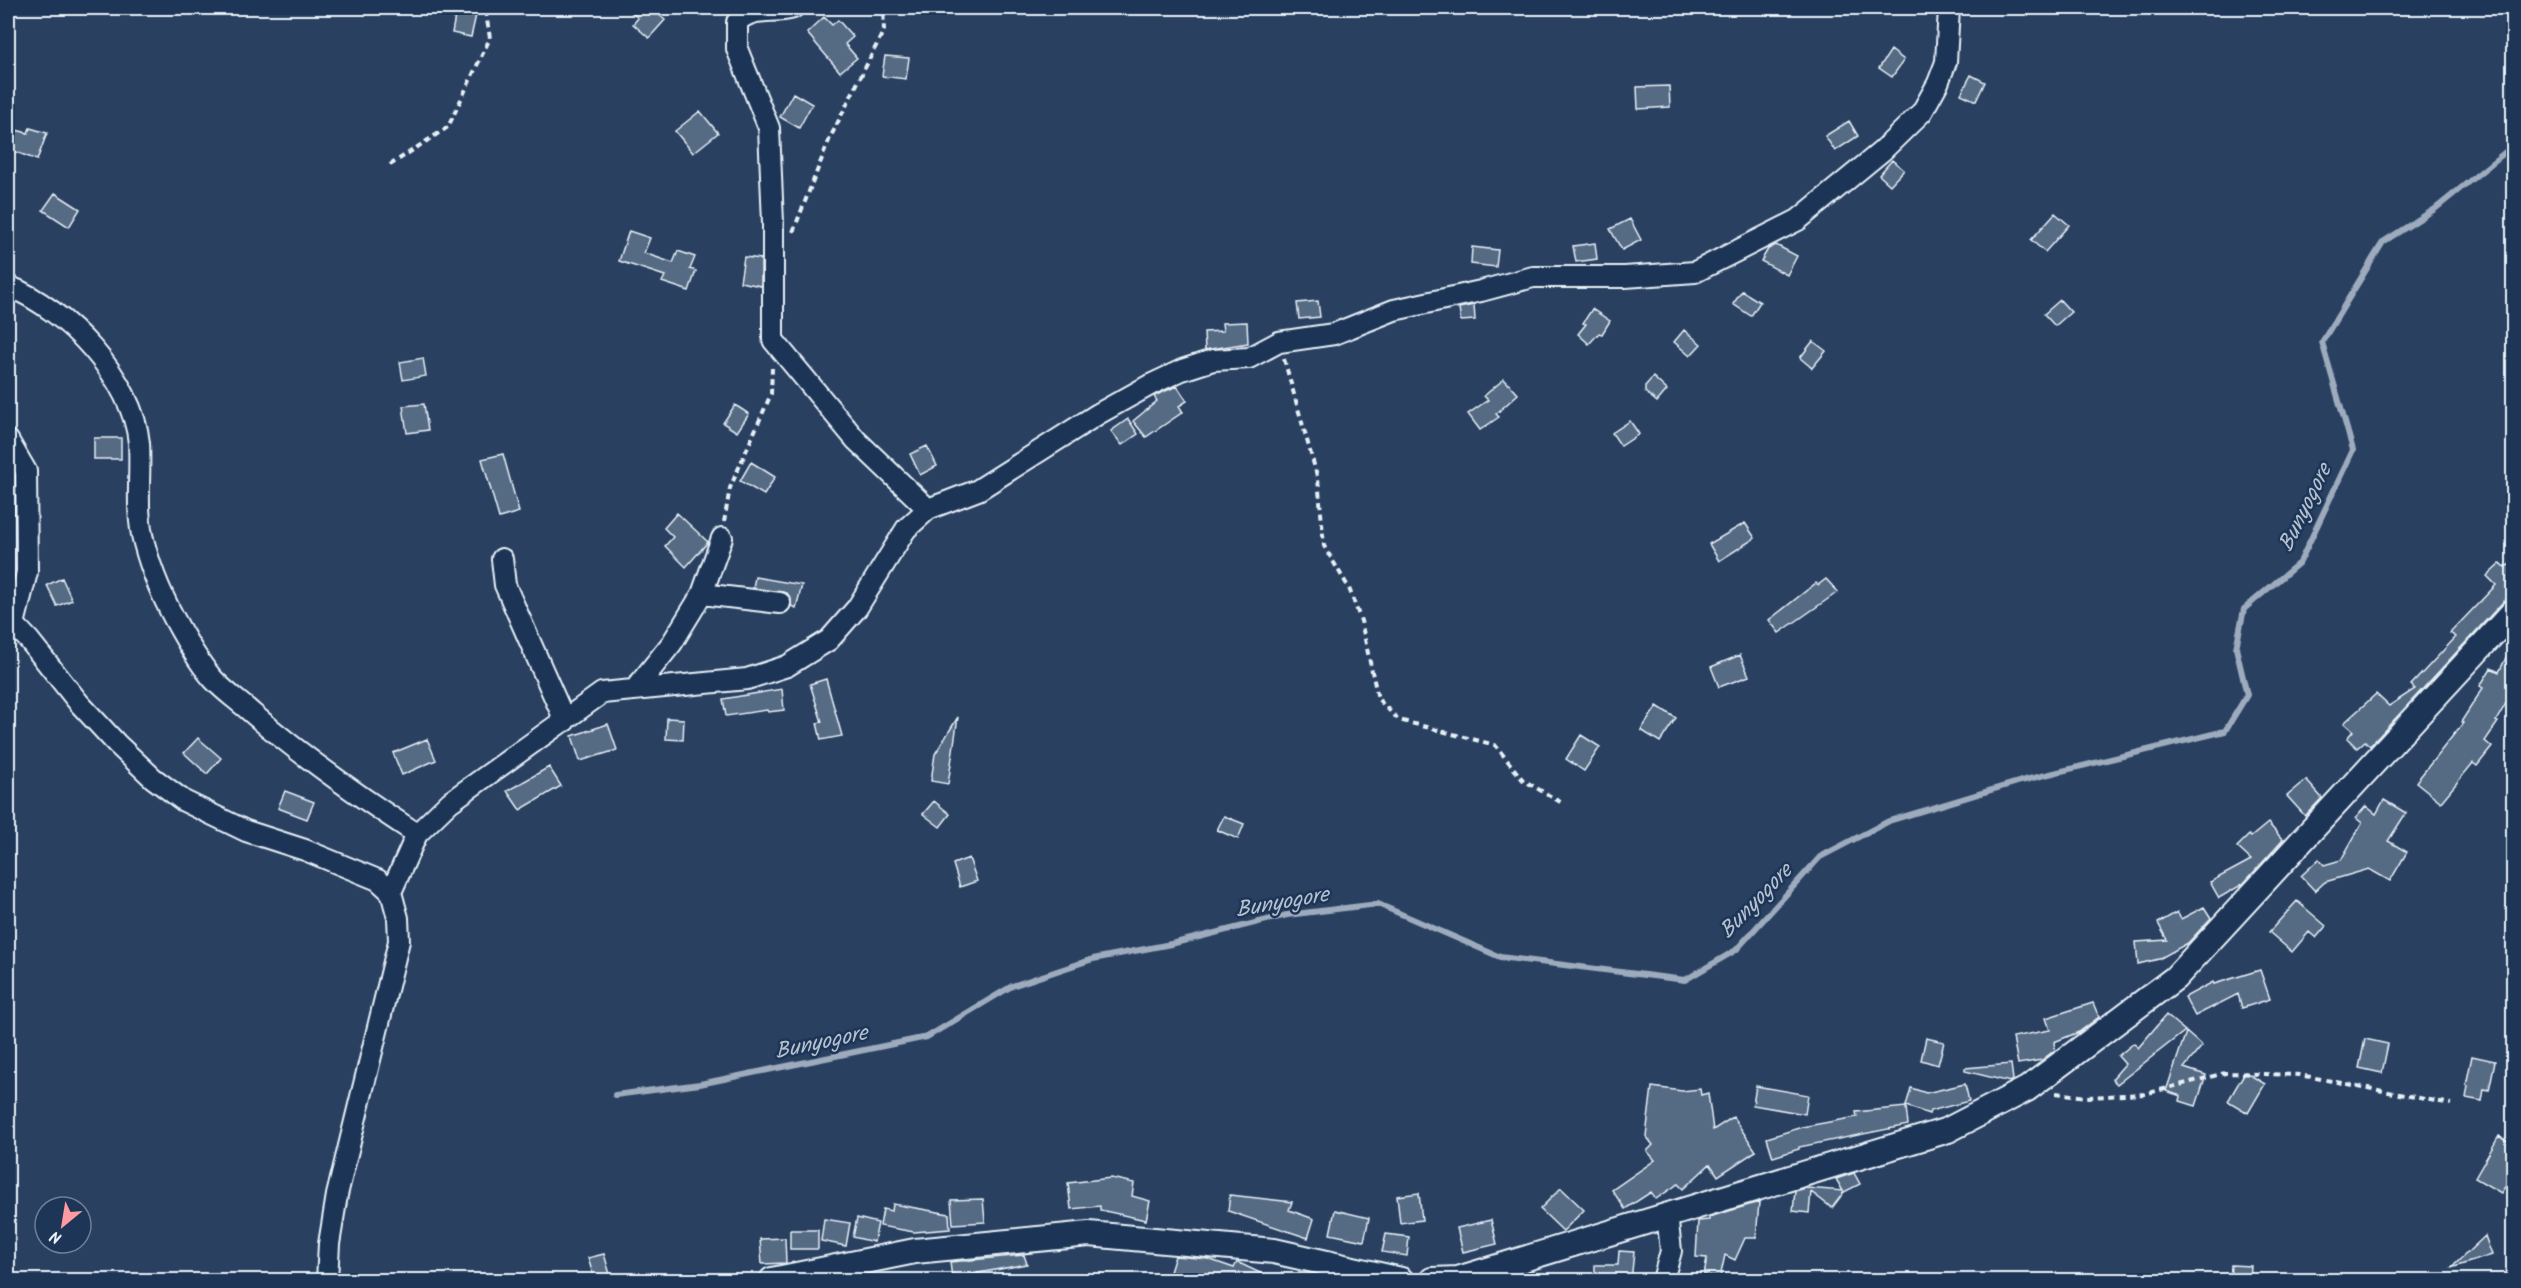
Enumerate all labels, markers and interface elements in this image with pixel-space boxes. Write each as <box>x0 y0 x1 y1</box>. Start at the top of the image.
water label: Bunyogore <box>2270 456 2344 558</box>
water label: Bunyogore <box>1711 854 1804 948</box>
water label: Bunyogore <box>1233 878 1334 929</box>
water label: Bunyogore <box>772 1016 873 1070</box>
north arrow <box>33 1195 93 1255</box>
text: N <box>46 1223 67 1250</box>

